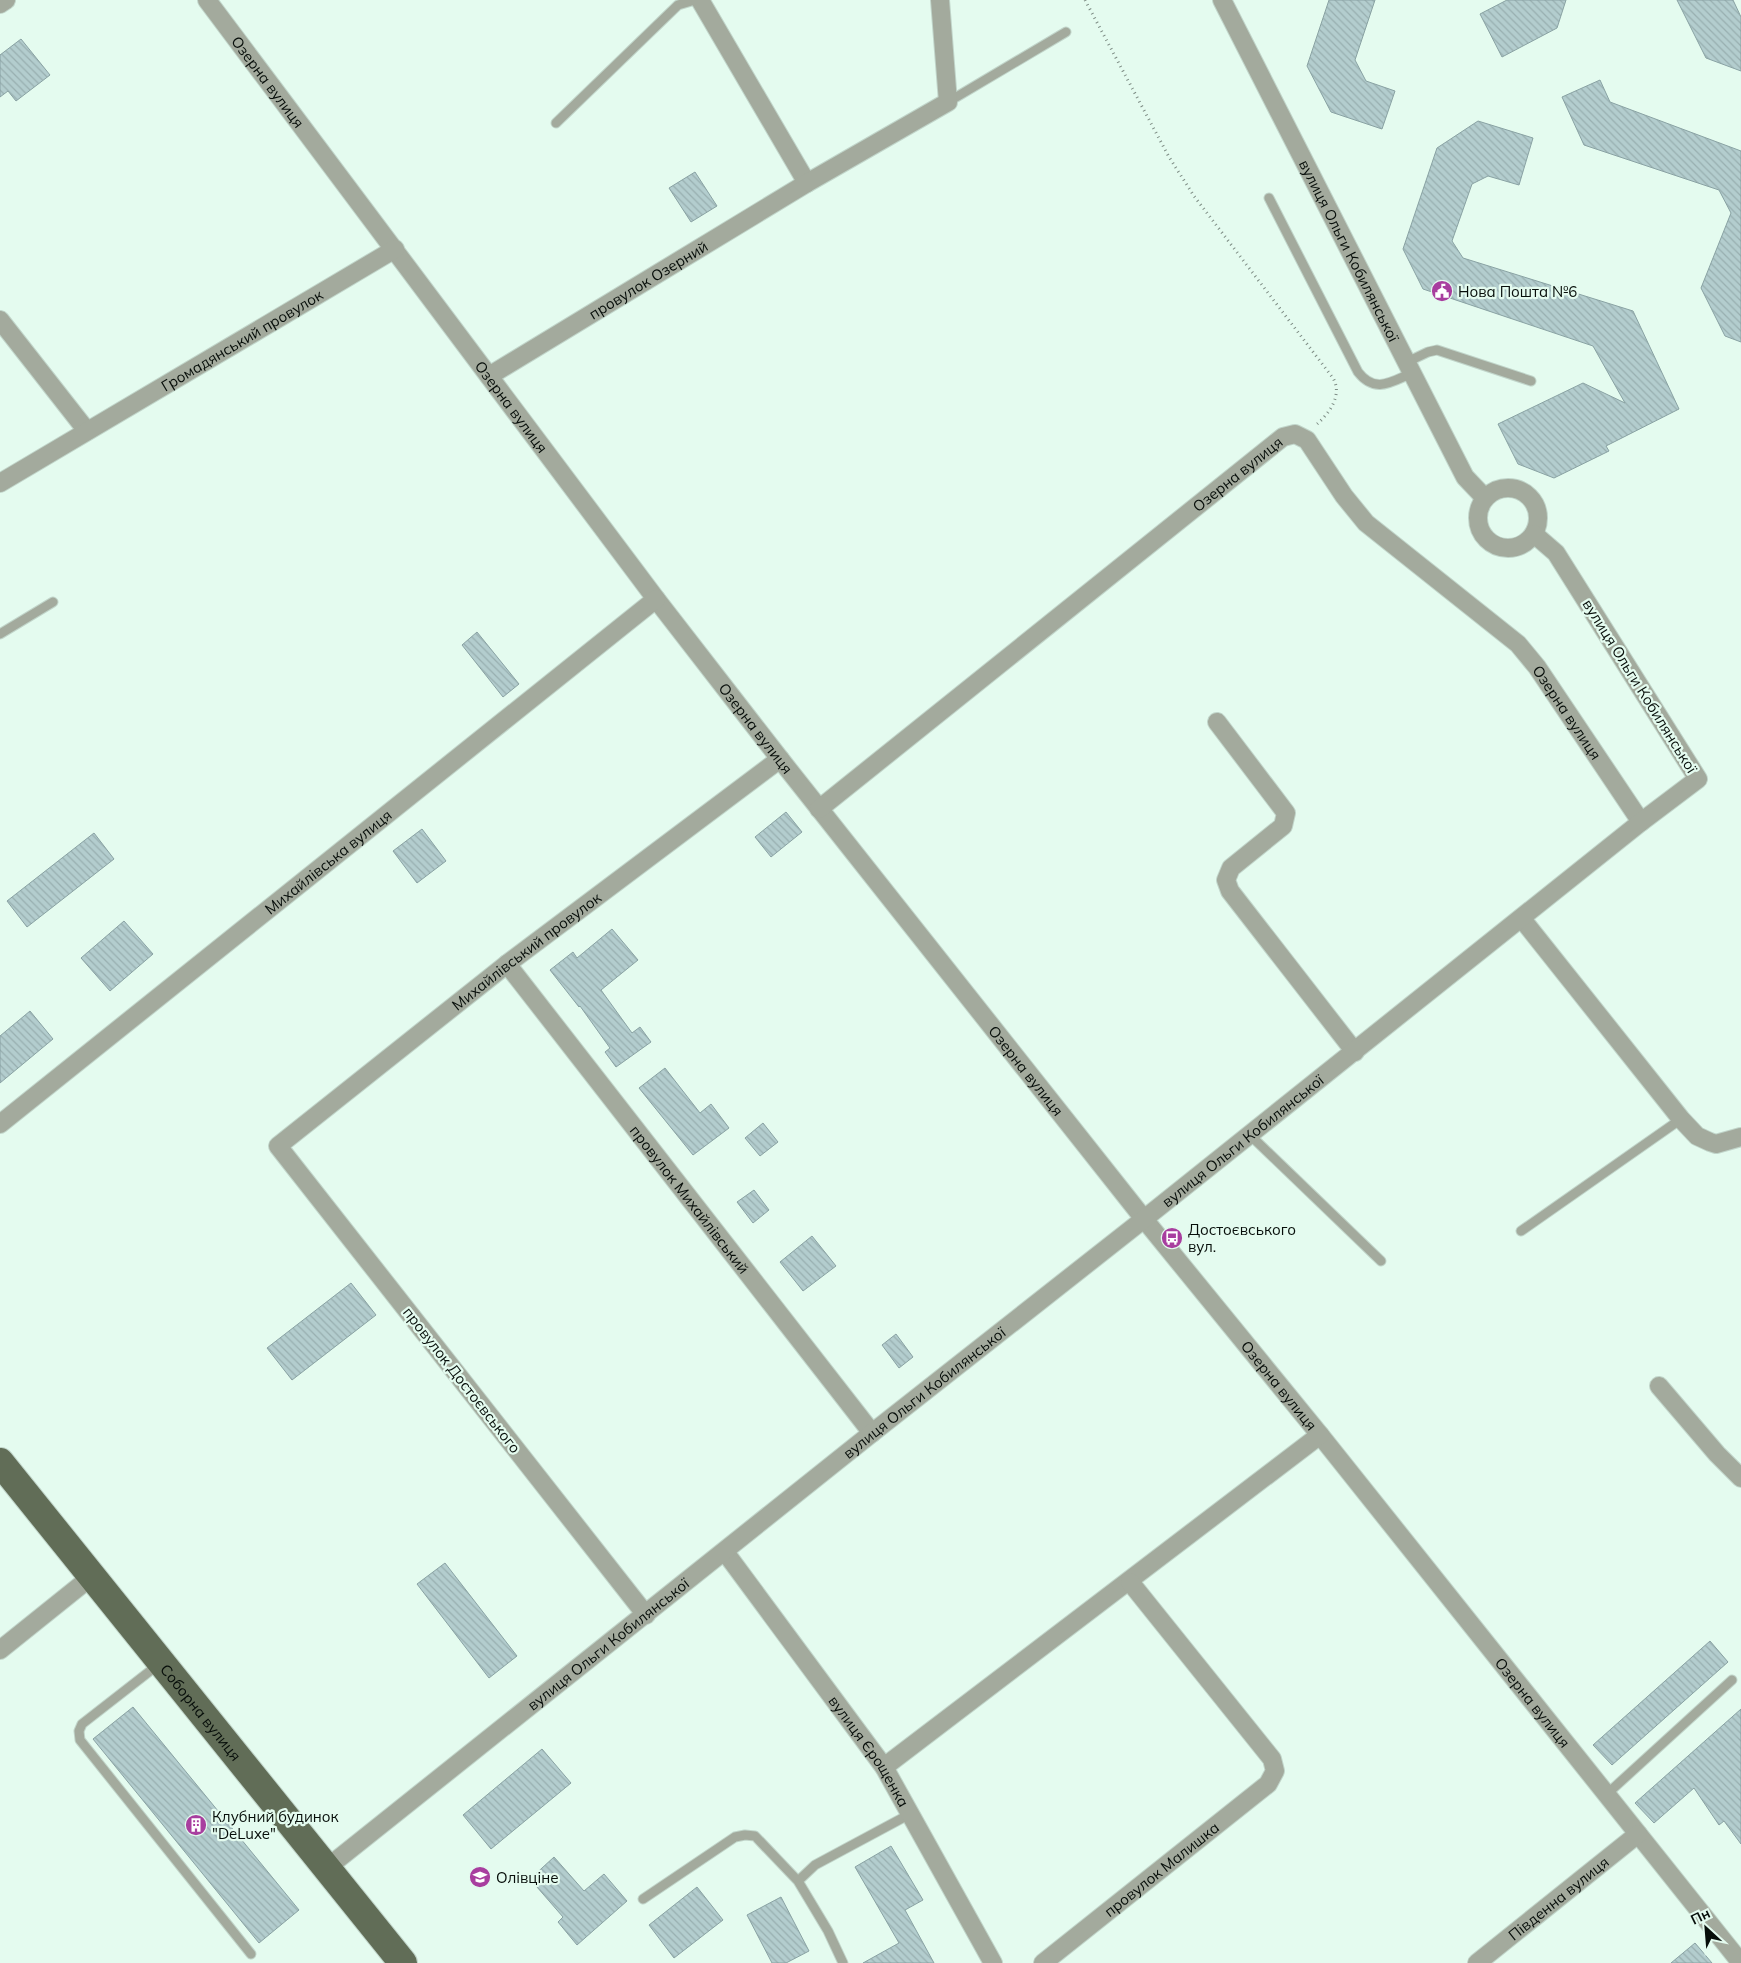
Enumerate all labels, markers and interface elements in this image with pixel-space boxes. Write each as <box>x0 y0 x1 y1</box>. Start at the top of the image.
street label: Озерна вулиця <box>228 32 309 131</box>
street label: вулиця Ольги Кобилянської <box>1295 156 1404 345</box>
street label: провулок Озерний <box>585 236 711 323</box>
public building icon: Нова Пошта №6 <box>1430 279 1454 303</box>
place label: Нова Пошта №6 <box>1458 282 1577 301</box>
street label: Громадянський провулок <box>157 284 327 395</box>
street label: Озерна вулиця <box>471 357 552 456</box>
street label: Озерна вулиця <box>1188 432 1286 516</box>
street label: вулиця Ольги Кобилянської <box>1579 596 1702 777</box>
street label: Озерна вулиця <box>1529 661 1606 763</box>
street label: Озерна вулиця <box>715 679 797 777</box>
street label: Михайлівська вулиця <box>261 805 395 918</box>
street label: Михайлівський провулок <box>448 887 605 1014</box>
street label: Озерна вулиця <box>985 1021 1068 1119</box>
street label: вулиця Ольги Кобилянської <box>1158 1070 1327 1211</box>
street label: провулок Михайлівський <box>626 1121 754 1277</box>
place label: Достоєвського вул. <box>1188 1220 1296 1256</box>
bus stop icon: Достоєвського вул. <box>1160 1226 1184 1250</box>
street label: провулок Достоєвського <box>399 1303 525 1457</box>
street label: вулиця Ольги Кобилянської <box>839 1322 1009 1462</box>
street label: Озерна вулиця <box>1237 1337 1322 1434</box>
street label: вулиця Ольги Кобилянської <box>523 1573 693 1714</box>
street label: Озерна вулиця <box>1491 1653 1575 1751</box>
street label: Соборна вулиця <box>157 1660 246 1764</box>
street label: вулиця Єрощенка <box>825 1692 914 1810</box>
place label: Клубний будинок "DeLuxe" <box>212 1807 340 1843</box>
building icon: Клубний будинок "DeLuxe" <box>184 1813 208 1837</box>
street label: провулок Малишка <box>1100 1817 1223 1921</box>
street label: Південна вулиця <box>1504 1852 1612 1944</box>
school or university icon: Олівціне <box>468 1865 492 1889</box>
place label: Олівціне <box>496 1868 559 1887</box>
north arrow <box>1681 1903 1731 1953</box>
text: Пн <box>1688 1904 1713 1929</box>

